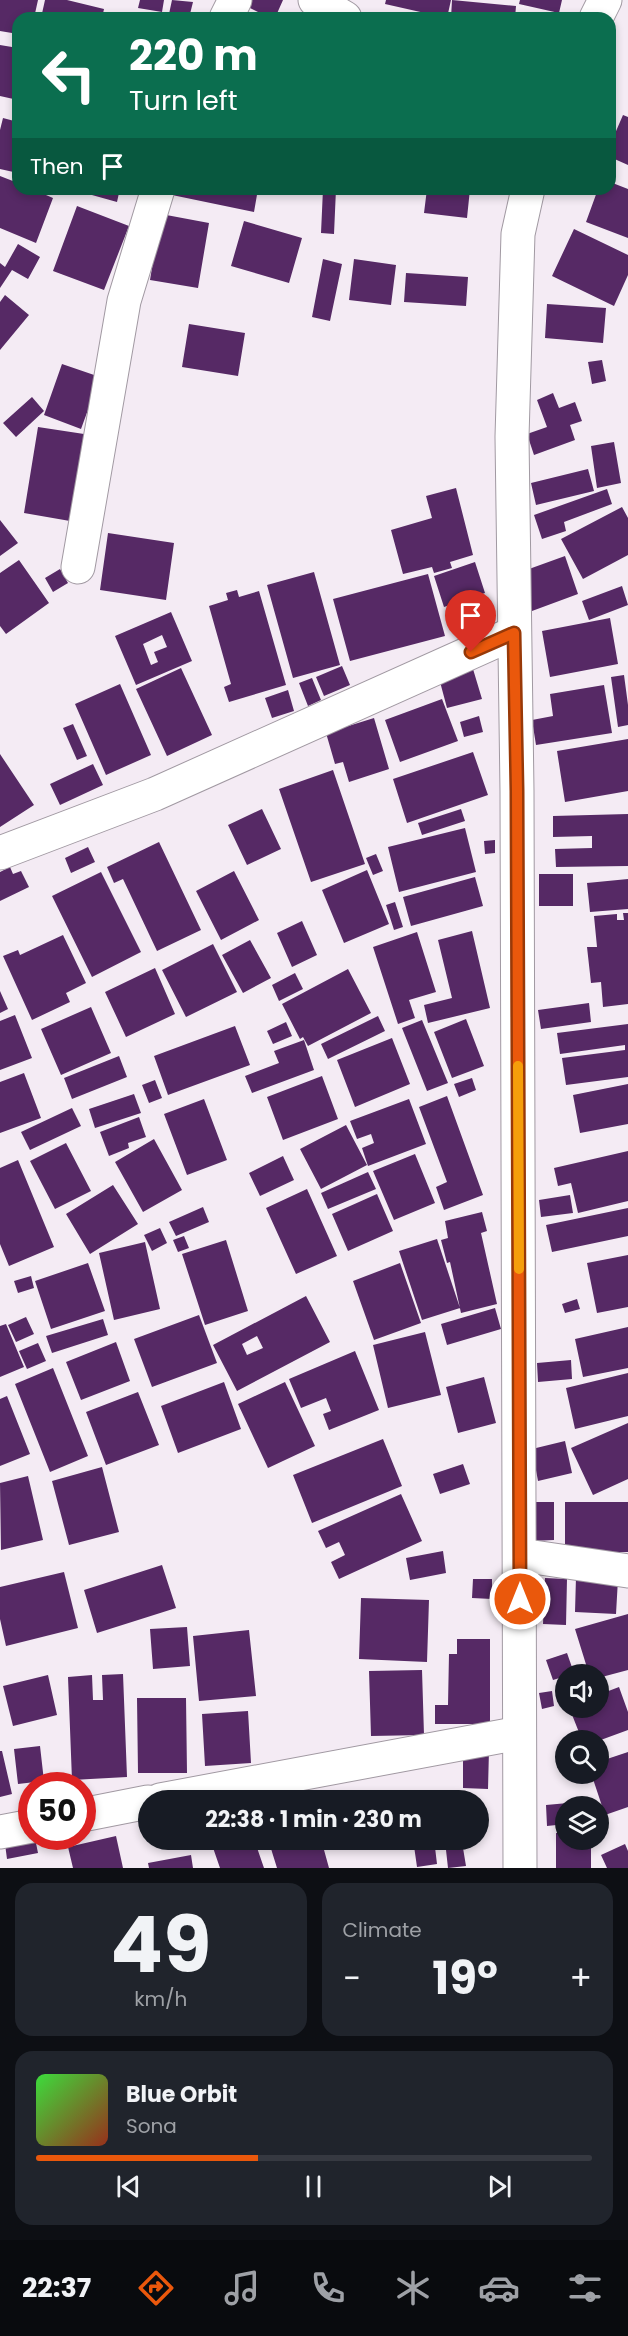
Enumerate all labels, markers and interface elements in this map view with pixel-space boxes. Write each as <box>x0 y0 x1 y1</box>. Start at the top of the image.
text: 220 m <box>129 26 258 85</box>
icon: left <box>30 36 108 114</box>
text: Turn left <box>129 82 238 119</box>
icon: arrive <box>96 150 129 183</box>
text: Then <box>30 151 84 182</box>
pin <box>445 590 496 652</box>
icon: arrive <box>454 599 487 632</box>
position arrow <box>488 1567 552 1631</box>
map controls <box>555 1664 609 1850</box>
button: sound <box>555 1664 609 1718</box>
button: search <box>555 1730 609 1784</box>
speed limit sign: 50 <box>18 1772 96 1850</box>
button: layers <box>555 1796 609 1850</box>
text: 22:38 · 1 min · 230 m <box>205 1804 422 1835</box>
text: 49 <box>110 1890 211 1999</box>
text: Climate <box>343 1916 422 1944</box>
text: 19° <box>432 1947 498 2010</box>
text: − <box>343 1955 361 2002</box>
text: + <box>569 1955 592 2002</box>
text: km/h <box>134 1985 187 2013</box>
text: Blue Orbit <box>126 2079 237 2110</box>
text: Sona <box>126 2112 177 2140</box>
icon: previous <box>112 2170 145 2203</box>
icon: pause <box>297 2170 330 2203</box>
icon: next <box>483 2170 516 2203</box>
icon: directions <box>135 2267 177 2309</box>
icon: music <box>221 2267 263 2309</box>
icon: phone <box>307 2267 349 2309</box>
icon: climate <box>392 2267 434 2309</box>
icon: car <box>478 2267 520 2309</box>
icon: filters <box>564 2267 606 2309</box>
text: 22:37 <box>22 2269 91 2306</box>

